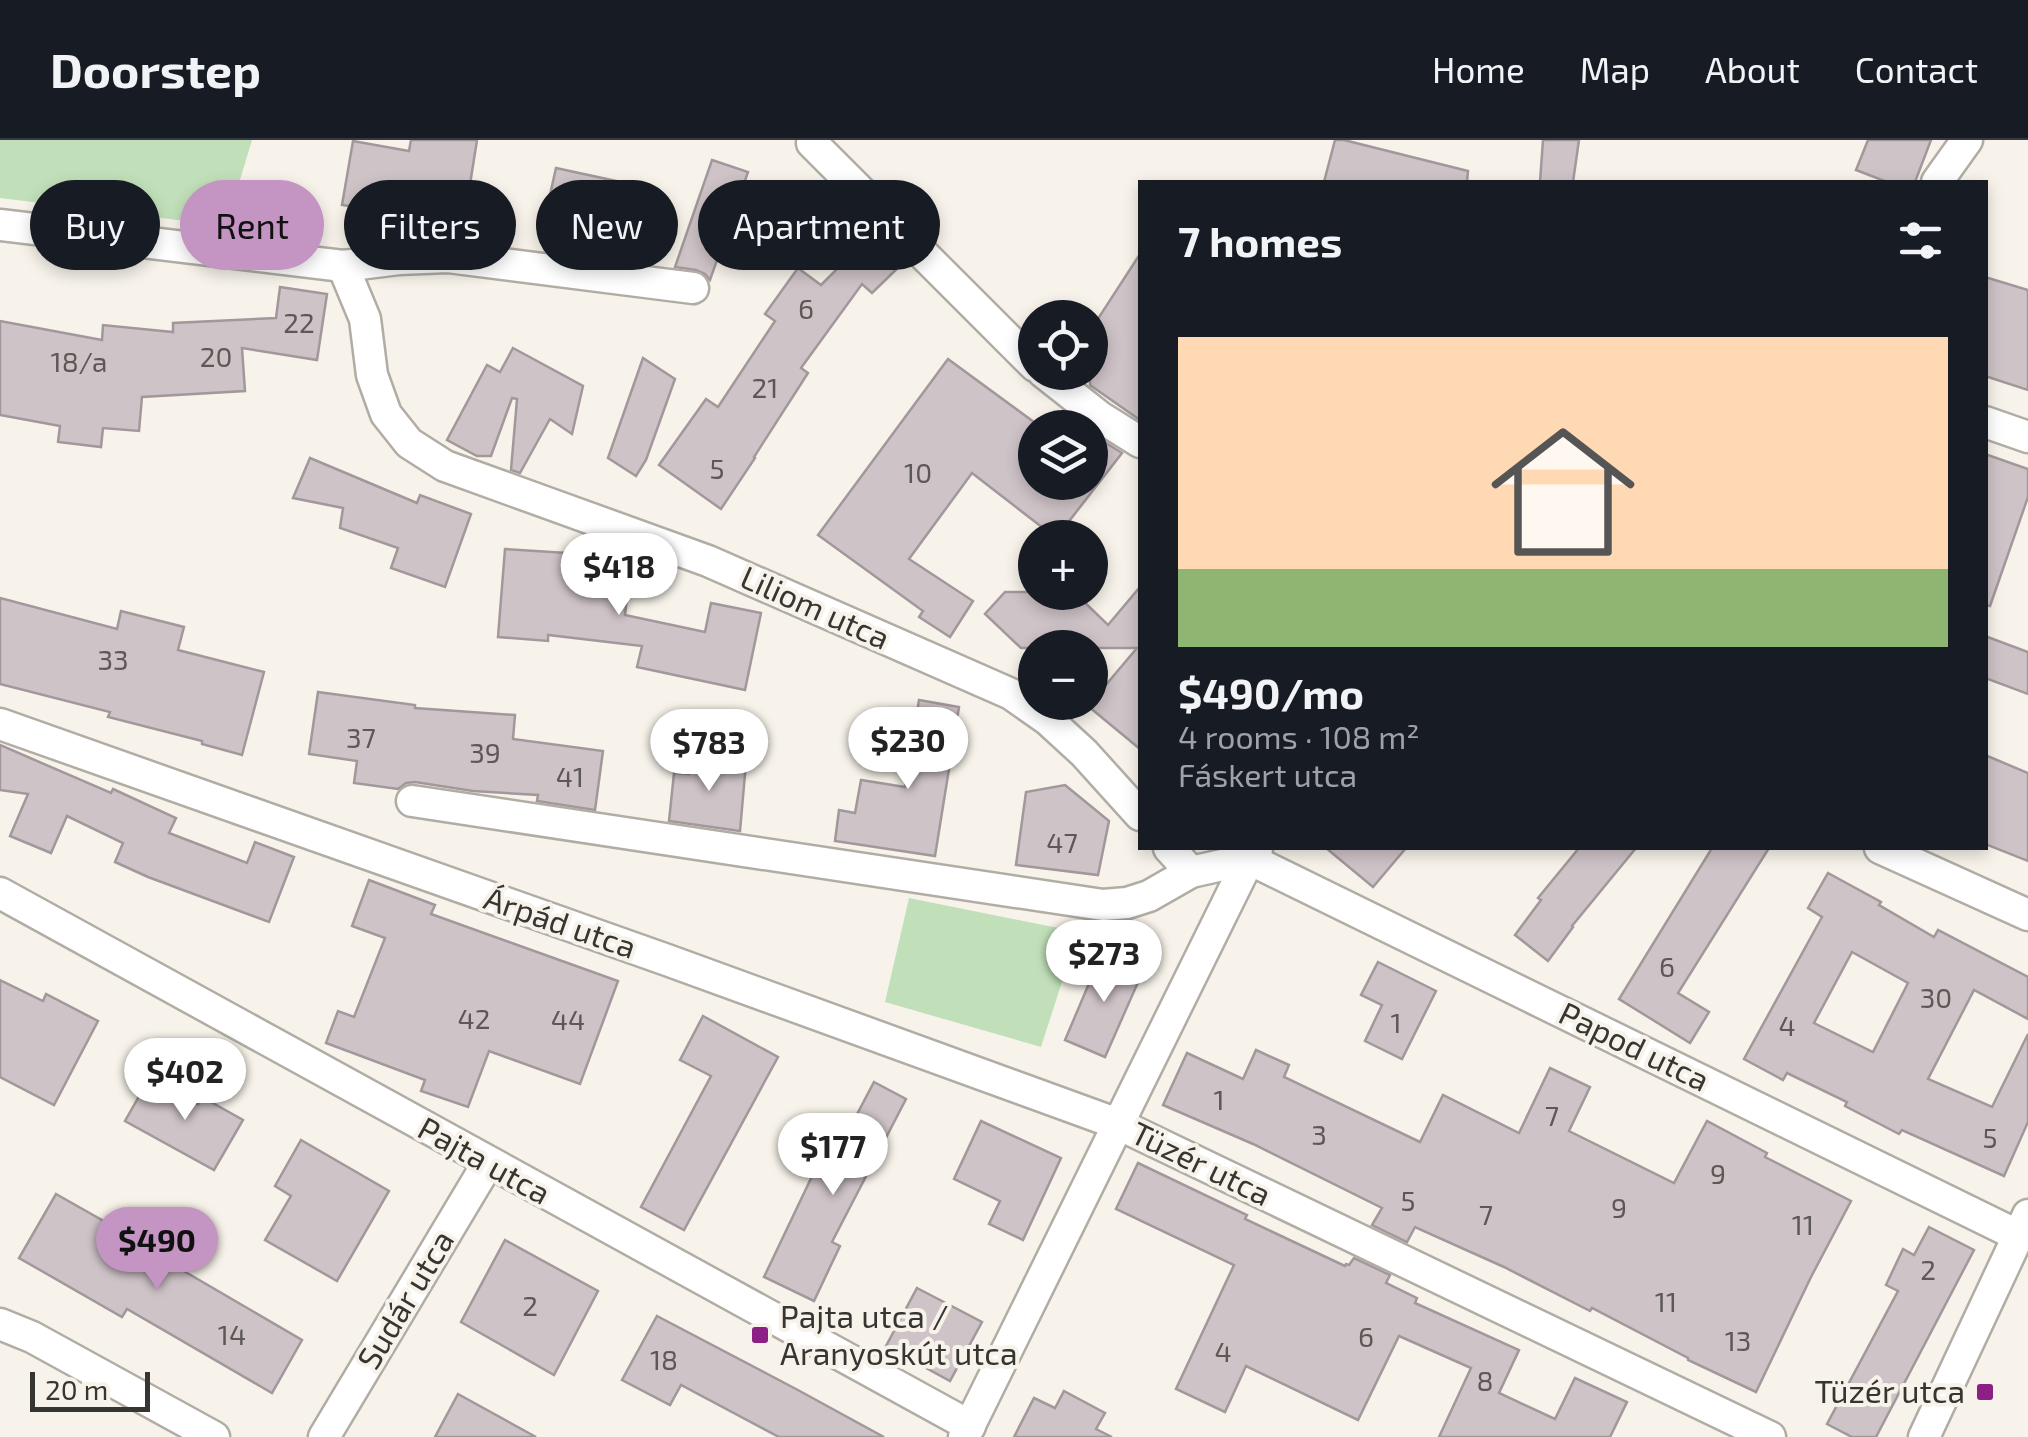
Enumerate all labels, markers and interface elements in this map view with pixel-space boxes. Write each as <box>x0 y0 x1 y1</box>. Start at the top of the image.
text: Doorstep <box>50 40 261 98</box>
text: Home <box>1432 48 1525 90</box>
text: Map <box>1580 48 1650 90</box>
text: About <box>1705 48 1800 90</box>
text: Contact <box>1855 48 1978 90</box>
chip: Buy <box>30 180 160 270</box>
chip: Rent <box>180 180 324 270</box>
chip: Filters <box>344 180 516 270</box>
chip: New <box>536 180 678 270</box>
chip: Apartment <box>698 180 940 270</box>
icon: filters <box>1893 213 1948 268</box>
text: 7 homes <box>1178 215 1342 265</box>
house number: 6 <box>798 291 814 325</box>
map controls <box>1018 300 1108 720</box>
button: locate <box>1018 300 1108 390</box>
house number: 22 <box>283 305 315 339</box>
house number: 20 <box>200 339 232 373</box>
house number: 18/a <box>50 344 108 378</box>
house number: 21 <box>752 370 778 404</box>
icon: home <box>1473 402 1653 582</box>
button: layers <box>1018 410 1108 500</box>
house number: 5 <box>709 451 725 485</box>
house number: 10 <box>904 455 932 489</box>
button: + <box>1018 520 1108 610</box>
pin: $418 <box>560 533 678 618</box>
text: $418 <box>583 546 655 584</box>
street label: Liliom utca <box>736 557 896 656</box>
button: − <box>1018 630 1108 720</box>
house number: 33 <box>97 642 129 676</box>
text: $490/mo <box>1178 667 1364 717</box>
pin: $230 <box>849 707 967 792</box>
pin: $783 <box>650 709 768 794</box>
text: 4 rooms · 108 m² <box>1178 717 1420 755</box>
house number: 37 <box>346 720 376 754</box>
text: $230 <box>870 720 946 758</box>
text: $783 <box>672 722 746 760</box>
house number: 39 <box>469 735 501 769</box>
text: Fáskert utca <box>1178 755 1357 793</box>
house number: 41 <box>556 759 584 793</box>
house number: 47 <box>1046 825 1078 859</box>
street label: Árpád utca <box>480 877 642 965</box>
pin: $273 <box>1045 920 1163 1005</box>
text: $273 <box>1068 933 1140 971</box>
house number: 6 <box>1659 949 1675 983</box>
house number: 30 <box>1920 980 1952 1014</box>
street label: Papod utca <box>1554 993 1716 1098</box>
house number: 42 <box>458 1001 490 1035</box>
house number: 44 <box>551 1002 585 1036</box>
house number: 1 <box>1390 1005 1402 1039</box>
house number: 4 <box>1778 1008 1796 1042</box>
pin: $402 <box>126 1038 244 1123</box>
text: $402 <box>146 1051 224 1089</box>
house number: 1 <box>1213 1082 1225 1116</box>
house number: 7 <box>1545 1098 1559 1132</box>
street label: Pajta utca <box>412 1108 558 1212</box>
street label: Tüzér utca <box>1126 1112 1278 1212</box>
pin: $177 <box>774 1113 892 1198</box>
house number: 3 <box>1311 1117 1327 1151</box>
house number: 5 <box>1982 1120 1998 1154</box>
text: $177 <box>800 1126 866 1164</box>
house number: 9 <box>1710 1156 1726 1190</box>
house number: 5 <box>1400 1183 1416 1217</box>
house number: 9 <box>1611 1190 1627 1224</box>
house number: 7 <box>1479 1197 1493 1231</box>
pin: $490 <box>98 1207 216 1292</box>
house number: 11 <box>1792 1207 1814 1241</box>
text: $490 <box>118 1220 196 1258</box>
street label: Sudár utca <box>348 1223 460 1375</box>
house number: 2 <box>1920 1252 1936 1286</box>
house number: 11 <box>1655 1284 1677 1318</box>
house number: 2 <box>522 1288 538 1322</box>
place label: Pajta utca / Aranyoskút utca <box>780 1296 1018 1371</box>
house number: 14 <box>218 1317 246 1351</box>
house number: 6 <box>1358 1319 1374 1353</box>
house number: 13 <box>1725 1323 1751 1357</box>
marker: Pajta utca / Aranyoskút utca <box>749 1324 771 1346</box>
house number: 4 <box>1214 1334 1232 1368</box>
house number: 18 <box>650 1342 678 1376</box>
house number: 8 <box>1477 1363 1494 1397</box>
scale bar <box>30 1367 150 1412</box>
place label: Tüzér utca <box>1815 1371 1965 1409</box>
text: 20 m <box>45 1372 108 1406</box>
marker: Tüzér utca <box>1974 1381 1996 1403</box>

